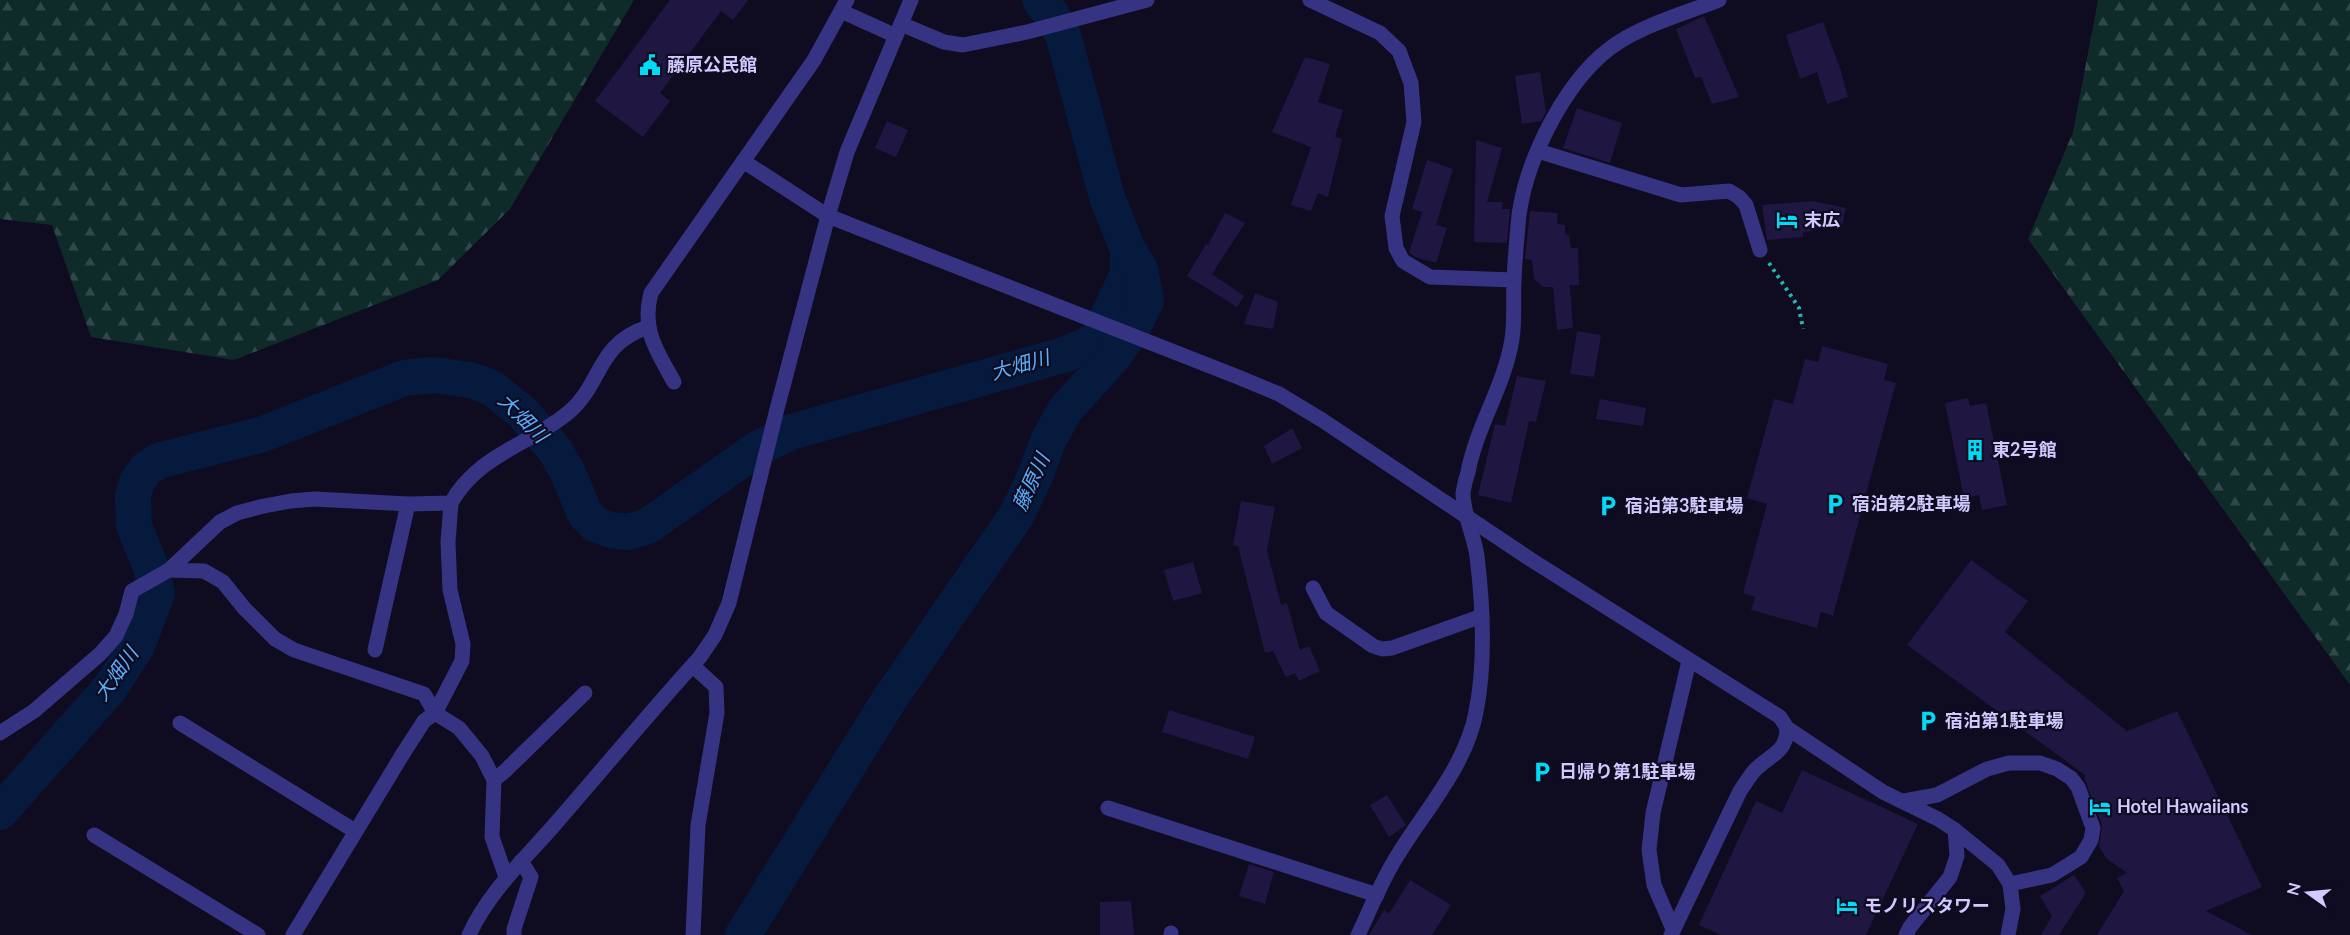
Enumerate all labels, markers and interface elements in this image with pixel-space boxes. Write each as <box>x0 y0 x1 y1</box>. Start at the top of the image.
public building icon: 藤原公民館 <box>638 53 662 77</box>
place label: 藤原公民館 <box>667 53 757 75</box>
hotel icon: 末広 <box>1775 208 1799 232</box>
place label: 末広 <box>1804 208 1840 230</box>
water label: 大畑川 <box>988 344 1054 384</box>
water label: 大畑川 <box>494 388 555 448</box>
building icon: 東2号館 <box>1963 438 1987 462</box>
place label: 東2号館 <box>1992 438 2056 460</box>
water label: 藤原川 <box>1007 448 1054 514</box>
parking icon: 宿泊第2駐車場 <box>1823 492 1847 516</box>
place label: 宿泊第2駐車場 <box>1852 492 1970 514</box>
parking icon: 宿泊第3駐車場 <box>1596 494 1620 518</box>
place label: 宿泊第3駐車場 <box>1625 494 1743 516</box>
water label: 大畑川 <box>88 640 143 705</box>
parking icon: 宿泊第1駐車場 <box>1916 709 1940 733</box>
place label: 宿泊第1駐車場 <box>1945 709 2063 731</box>
parking icon: 日帰り第1駐車場 <box>1530 760 1554 784</box>
place label: 日帰り第1駐車場 <box>1559 760 1695 782</box>
hotel icon: Hotel Hawaiians <box>2088 795 2112 819</box>
place label: Hotel Hawaiians <box>2117 795 2248 817</box>
north arrow <box>2278 863 2338 923</box>
text: N <box>2282 881 2304 897</box>
hotel icon: モノリスタワー <box>1835 894 1859 918</box>
place label: モノリスタワー <box>1864 894 1990 916</box>

